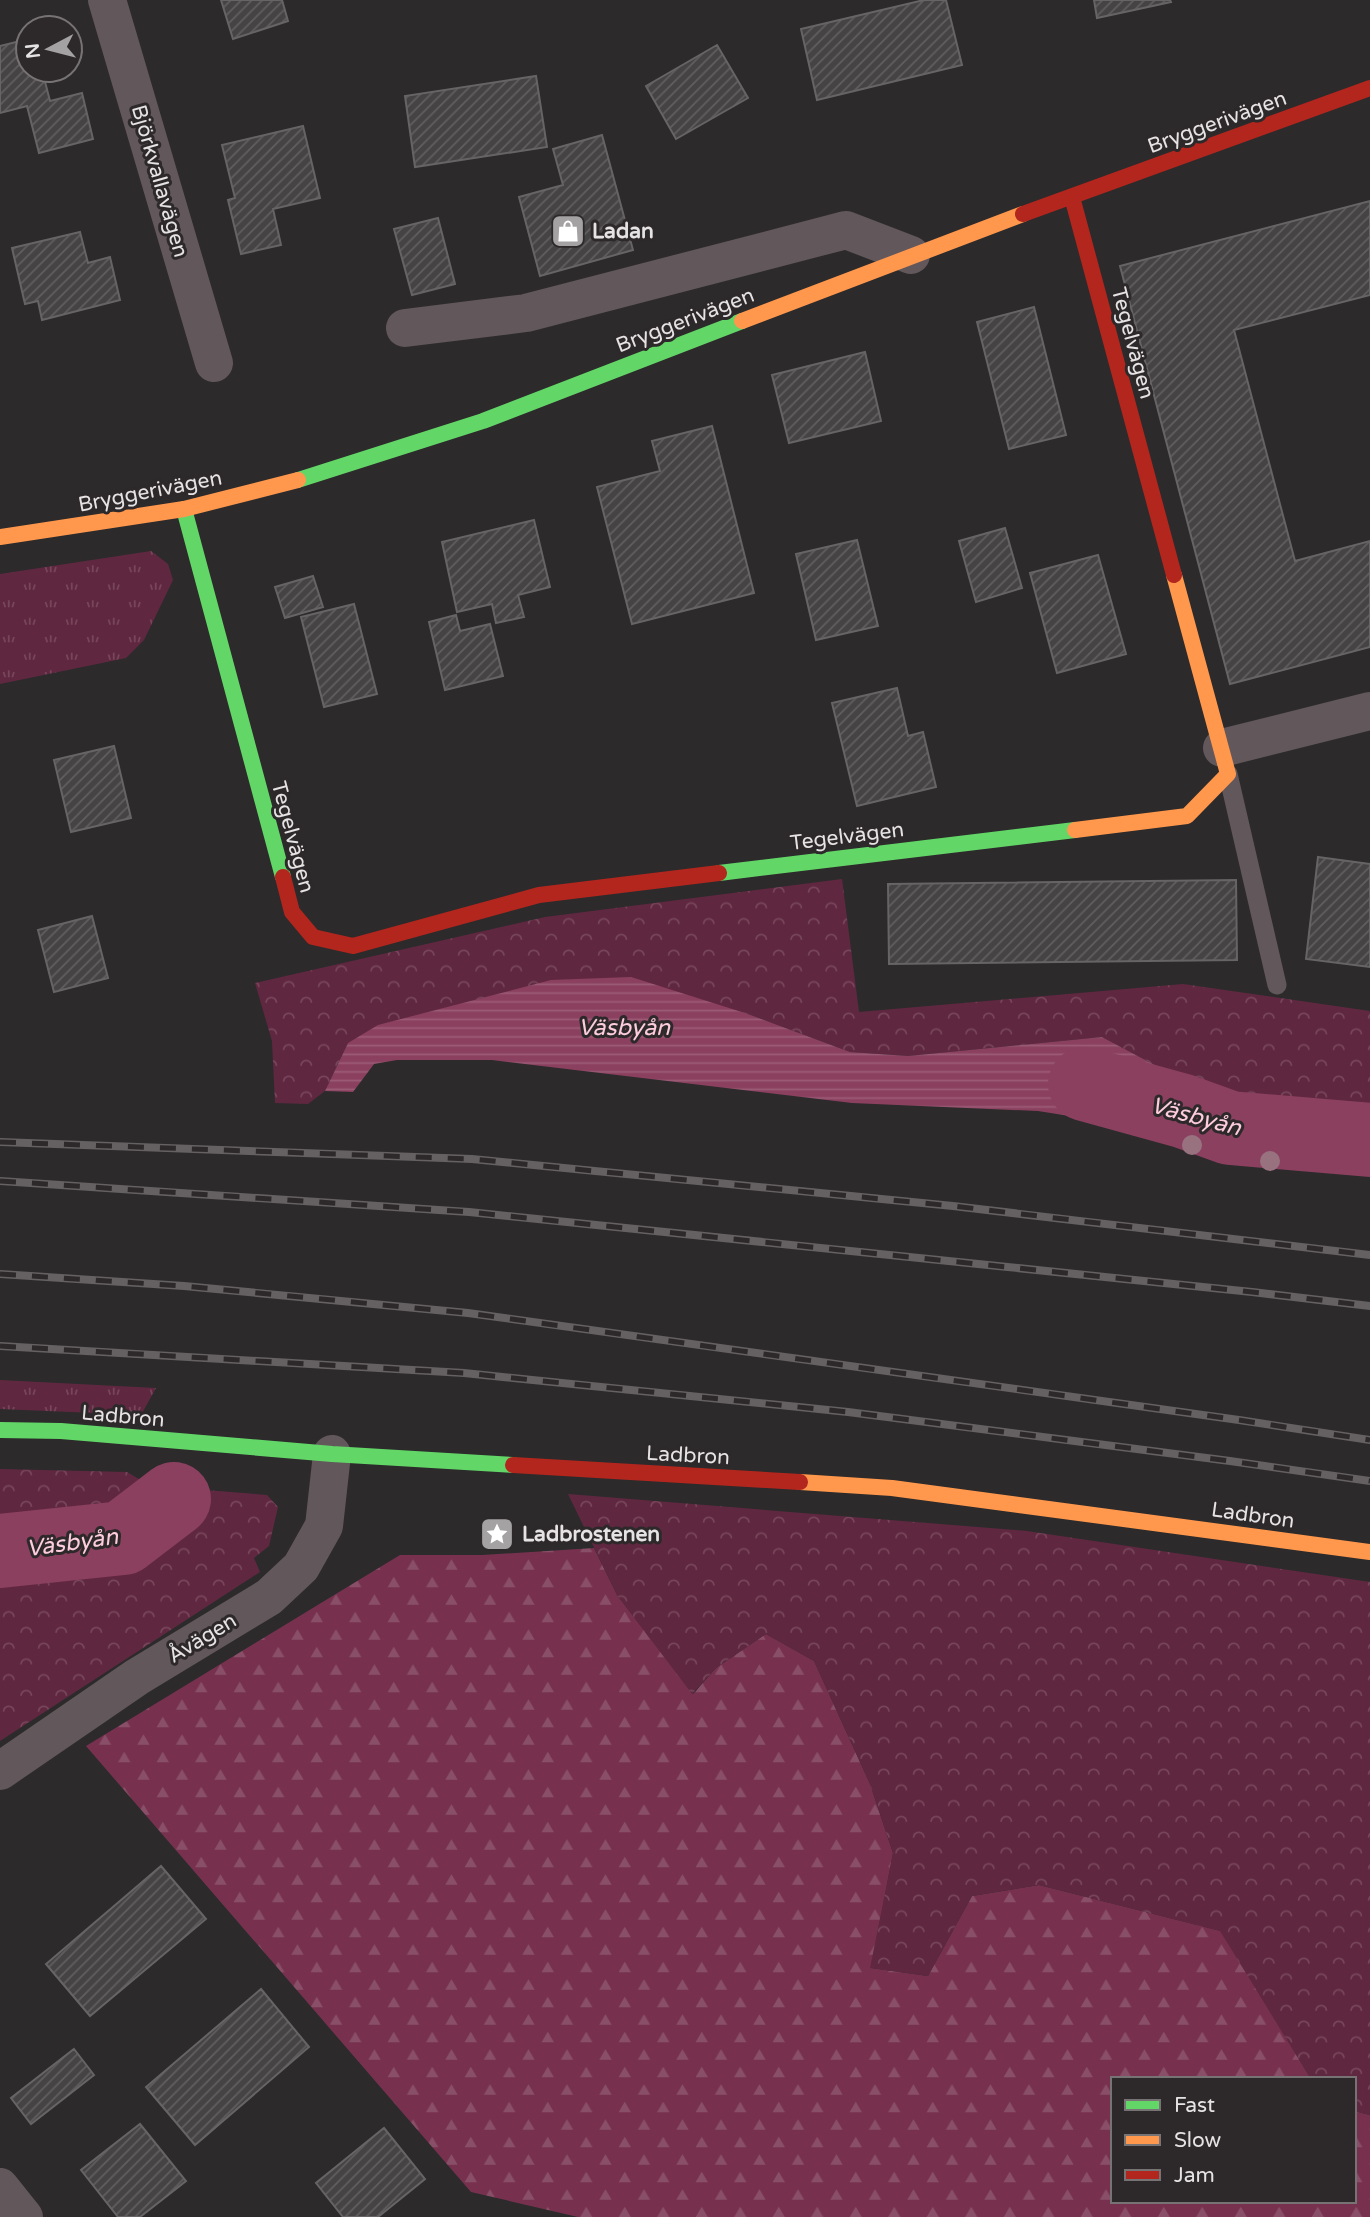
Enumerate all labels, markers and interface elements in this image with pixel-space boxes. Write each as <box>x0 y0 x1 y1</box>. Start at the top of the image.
north arrow <box>14 14 84 84</box>
text: N <box>21 42 45 60</box>
street label: Bryggerivägen <box>1144 86 1290 159</box>
street label: Björkvallavägen <box>126 102 193 260</box>
shop icon: Ladan <box>549 212 587 250</box>
place label: Ladan <box>592 219 654 244</box>
street label: Bryggerivägen <box>613 283 758 358</box>
street label: Tegelvägen <box>1106 285 1159 402</box>
street label: Bryggerivägen <box>76 465 224 518</box>
street label: Tegelvägen <box>266 779 319 896</box>
street label: Tegelvägen <box>789 817 905 856</box>
water label: Väsbyån <box>578 1014 671 1042</box>
water label: Väsbyån <box>1148 1092 1245 1143</box>
street label: Ladbron <box>80 1400 166 1433</box>
street label: Ladbron <box>646 1441 730 1470</box>
street label: Ladbron <box>1210 1497 1296 1534</box>
place icon: Ladbrostenen <box>478 1515 516 1553</box>
place label: Ladbrostenen <box>522 1522 660 1547</box>
water label: Väsbyån <box>25 1523 121 1563</box>
street label: Åvägen <box>163 1608 241 1669</box>
legend <box>1111 2077 1356 2203</box>
text: Fast <box>1174 2093 1215 2118</box>
text: Slow <box>1174 2128 1222 2153</box>
text: Jam <box>1174 2163 1215 2188</box>

